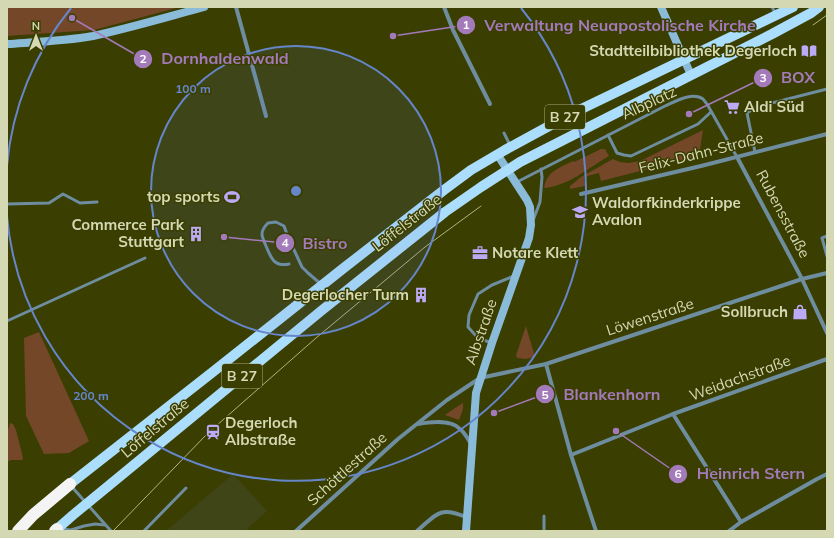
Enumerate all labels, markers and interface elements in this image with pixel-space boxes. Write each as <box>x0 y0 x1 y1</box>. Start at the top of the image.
callout: Verwaltung Neuapostolische Kirche <box>456 11 764 39</box>
text: Verwaltung Neuapostolische Kirche <box>483 15 756 35</box>
north arrow <box>16 16 56 56</box>
text: 1 <box>462 17 470 32</box>
text: N <box>32 19 40 33</box>
place label: Stadtteilbibliothek Degerloch <box>589 41 797 60</box>
library icon: Stadtteilbibliothek Degerloch <box>800 42 818 60</box>
callout: Dornhaldenwald <box>133 45 297 73</box>
text: Dornhaldenwald <box>161 48 289 68</box>
text: 2 <box>139 51 147 66</box>
callout: BOX <box>753 64 823 92</box>
text: BOX <box>781 67 815 87</box>
text: 3 <box>759 70 767 85</box>
text: 100 m <box>175 81 211 96</box>
street label: Albplatz <box>618 82 679 123</box>
place label: Aldi Süd <box>744 97 804 116</box>
supermarket icon: Aldi Süd <box>723 98 741 116</box>
road number: B 27 <box>545 105 585 129</box>
street label: Felix-Dahn-Straße <box>637 128 765 177</box>
street label: Rubensstraße <box>752 166 815 261</box>
centre of rings <box>289 184 303 198</box>
place label: top sports <box>147 187 220 206</box>
sports icon: top sports <box>223 188 241 206</box>
street label: Löffelstraße <box>368 190 445 256</box>
place label: Waldorfkinderkrippe Avalon <box>592 193 741 229</box>
school or university icon: Waldorfkinderkrippe Avalon <box>571 203 589 221</box>
place label: Commerce Park Stuttgart <box>72 215 185 251</box>
building icon: Commerce Park Stuttgart <box>187 225 205 243</box>
callout: Bistro <box>275 229 355 257</box>
text: Bistro <box>303 233 347 253</box>
text: 4 <box>281 235 289 250</box>
place label: Notare Klett <box>492 243 579 262</box>
office icon: Notare Klett <box>471 244 489 262</box>
place label: Degerlocher Turm <box>282 285 409 304</box>
building icon: Degerlocher Turm <box>412 286 430 304</box>
street label: Löwenstraße <box>604 293 696 340</box>
street label: Albstraße <box>460 296 501 367</box>
place label: Sollbruch <box>721 302 788 321</box>
shop icon: Sollbruch <box>791 303 809 321</box>
street label: Weidachstraße <box>687 350 793 405</box>
road number: B 27 <box>222 364 262 388</box>
callout: Blankenhorn <box>535 380 668 408</box>
text: Blankenhorn <box>564 384 660 404</box>
text: 5 <box>541 387 549 402</box>
text: 200 m <box>73 388 109 403</box>
street label: Löffelstraße <box>117 394 192 461</box>
place label: Degerloch Albstraße <box>225 413 298 449</box>
station icon: Degerloch Albstraße <box>204 423 222 441</box>
street label: Schöttlestraße <box>303 428 390 509</box>
callout: Heinrich Stern <box>668 460 813 488</box>
text: Heinrich Stern <box>697 463 805 483</box>
text: 6 <box>674 466 682 481</box>

